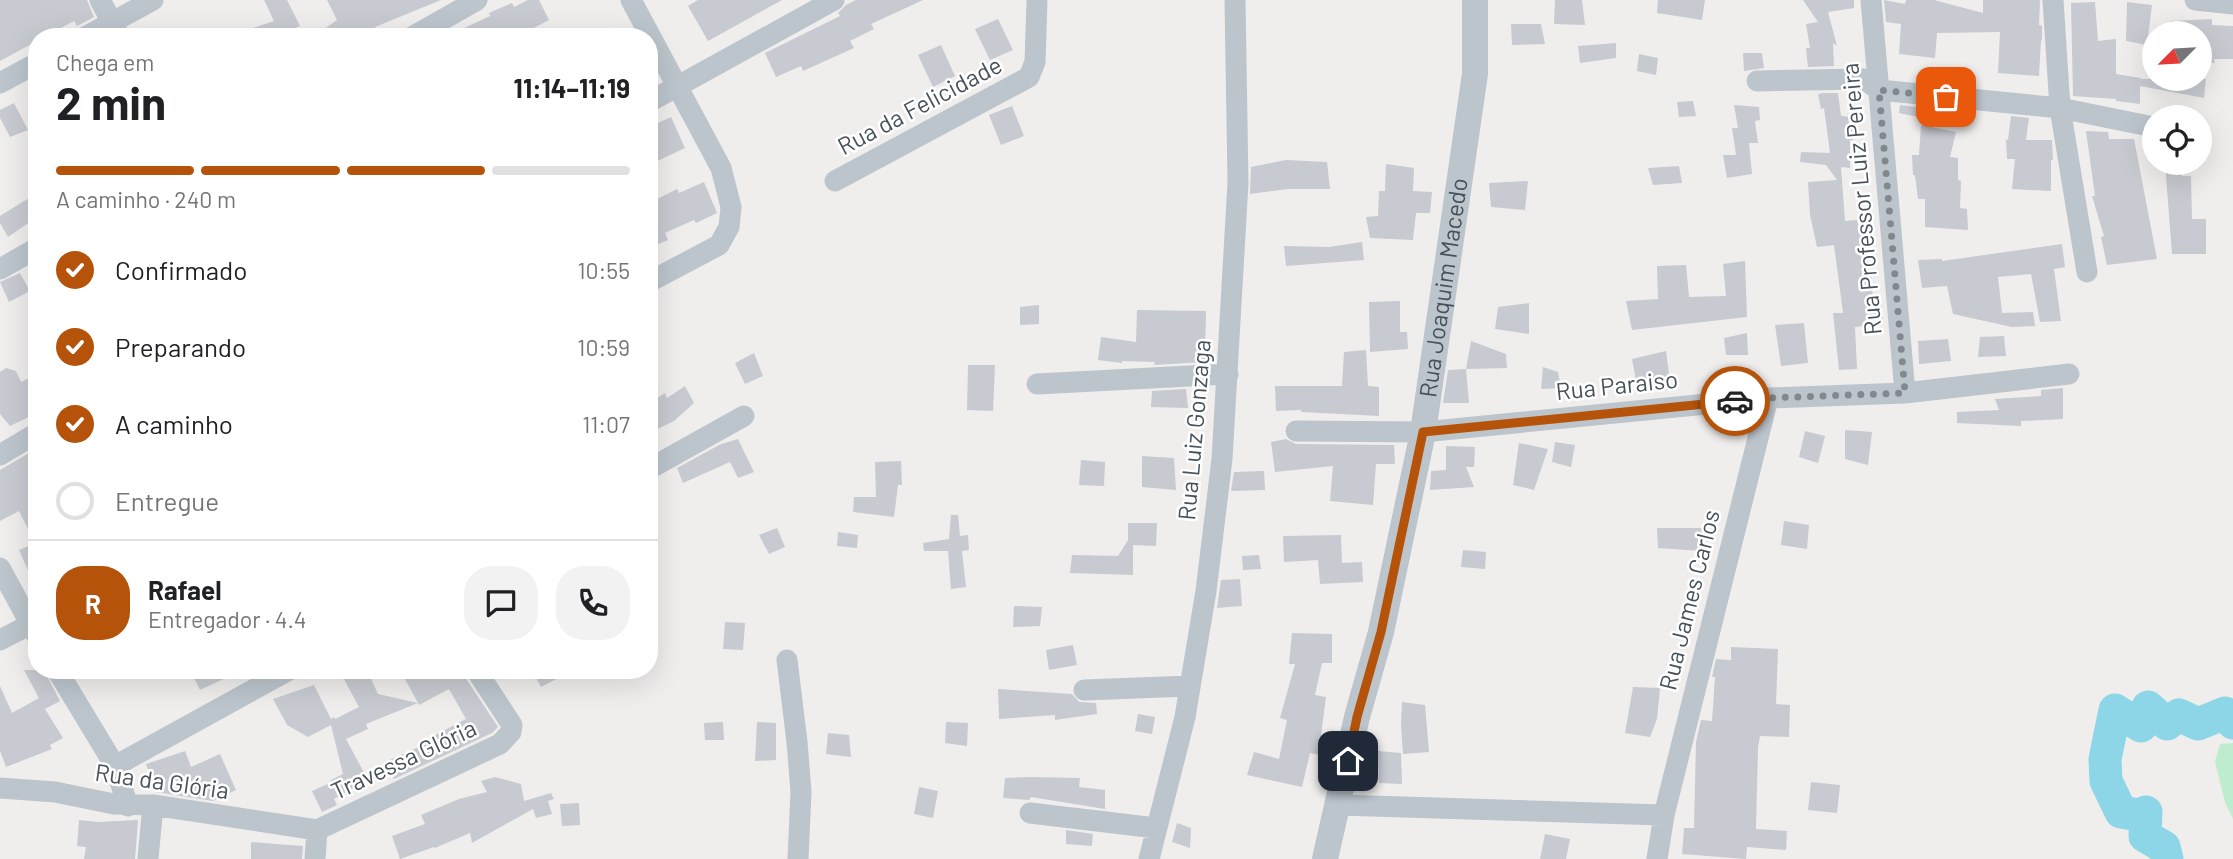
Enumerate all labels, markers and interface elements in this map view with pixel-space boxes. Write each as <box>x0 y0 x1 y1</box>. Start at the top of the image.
north arrow <box>2142 21 2212 91</box>
map controls <box>2142 21 2212 175</box>
text: Chega em <box>56 48 154 76</box>
street label: Rua da Felicidade <box>832 49 1006 160</box>
street label: Rua Professor Luiz Pereira <box>1834 62 1887 336</box>
pin <box>1916 67 1976 127</box>
text: 11:14–11:19 <box>514 72 630 103</box>
text: 2 min <box>56 74 166 129</box>
icon: bag <box>1927 78 1965 116</box>
button: locate <box>2142 105 2212 175</box>
street label: Rua Joaquim Macedo <box>1412 176 1473 399</box>
text: A caminho · 240 m <box>56 185 236 213</box>
icon: check <box>56 251 94 289</box>
text: Confirmado <box>115 254 247 285</box>
text: 10:55 <box>578 256 630 284</box>
icon: check <box>56 328 94 366</box>
text: Preparando <box>115 331 246 362</box>
text: 10:59 <box>577 333 630 361</box>
street label: Rua Luiz Gonzaga <box>1171 338 1216 522</box>
street label: Rua Paraiso <box>1554 364 1679 405</box>
courier <box>1700 366 1770 436</box>
icon: car <box>1716 382 1754 420</box>
icon: check <box>56 405 94 443</box>
text: A caminho <box>115 408 233 439</box>
text: 11:07 <box>582 410 630 438</box>
text: Entregue <box>115 485 219 516</box>
street label: Rua James Carlos <box>1652 506 1725 693</box>
button: chat <box>464 566 538 640</box>
button: phone <box>556 566 630 640</box>
text: Rafael <box>148 574 222 605</box>
text: R <box>85 588 101 619</box>
text: Entregador · 4.4 <box>148 605 307 633</box>
street label: Travessa Glória <box>326 712 481 805</box>
pin <box>1318 731 1378 791</box>
icon: home <box>1329 742 1367 780</box>
street label: Rua da Glória <box>93 757 231 804</box>

